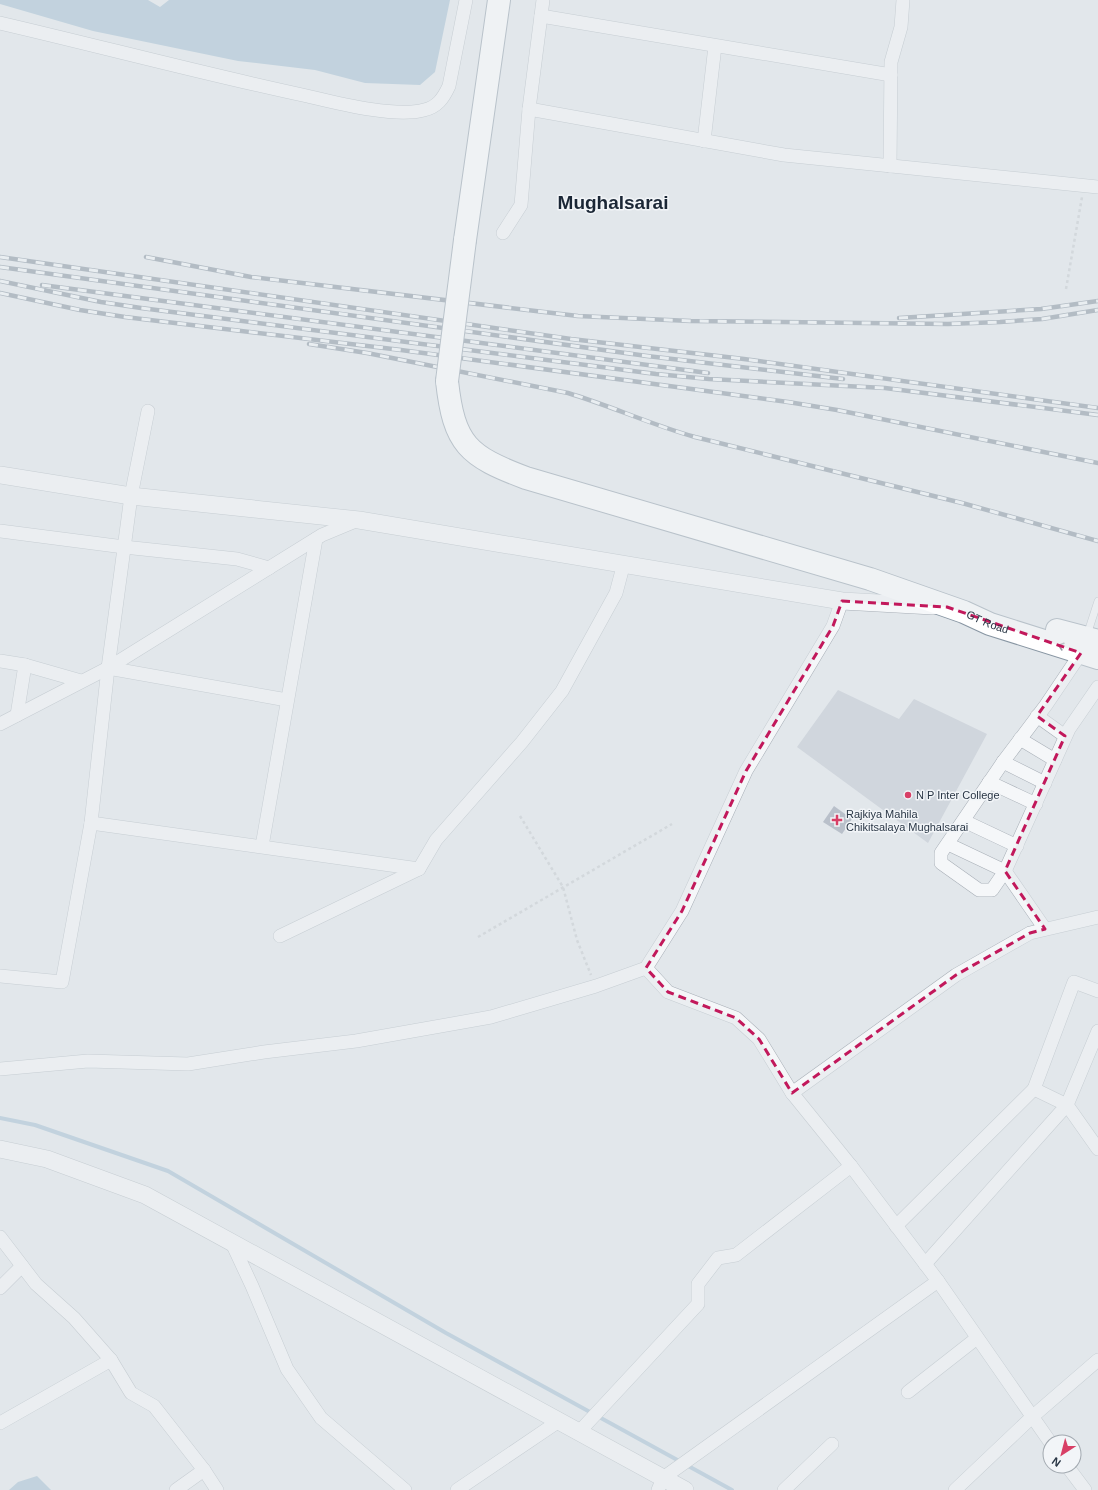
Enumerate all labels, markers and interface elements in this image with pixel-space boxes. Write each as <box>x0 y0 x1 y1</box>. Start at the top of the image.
district label: Mughalsarai <box>558 192 668 213</box>
street label: GT Road <box>965 608 1010 636</box>
one-way arrow <box>1057 642 1064 651</box>
place label: N P Inter College <box>916 789 1000 801</box>
marker: N P Inter College <box>903 790 913 800</box>
place label: Rajkiya Mahila Chikitsalaya Mughalsarai <box>846 808 968 833</box>
marker: Rajkiya Mahila Chikitsalaya Mughalsarai <box>831 814 843 826</box>
north arrow <box>1042 1434 1082 1474</box>
text: N <box>1049 1455 1063 1469</box>

